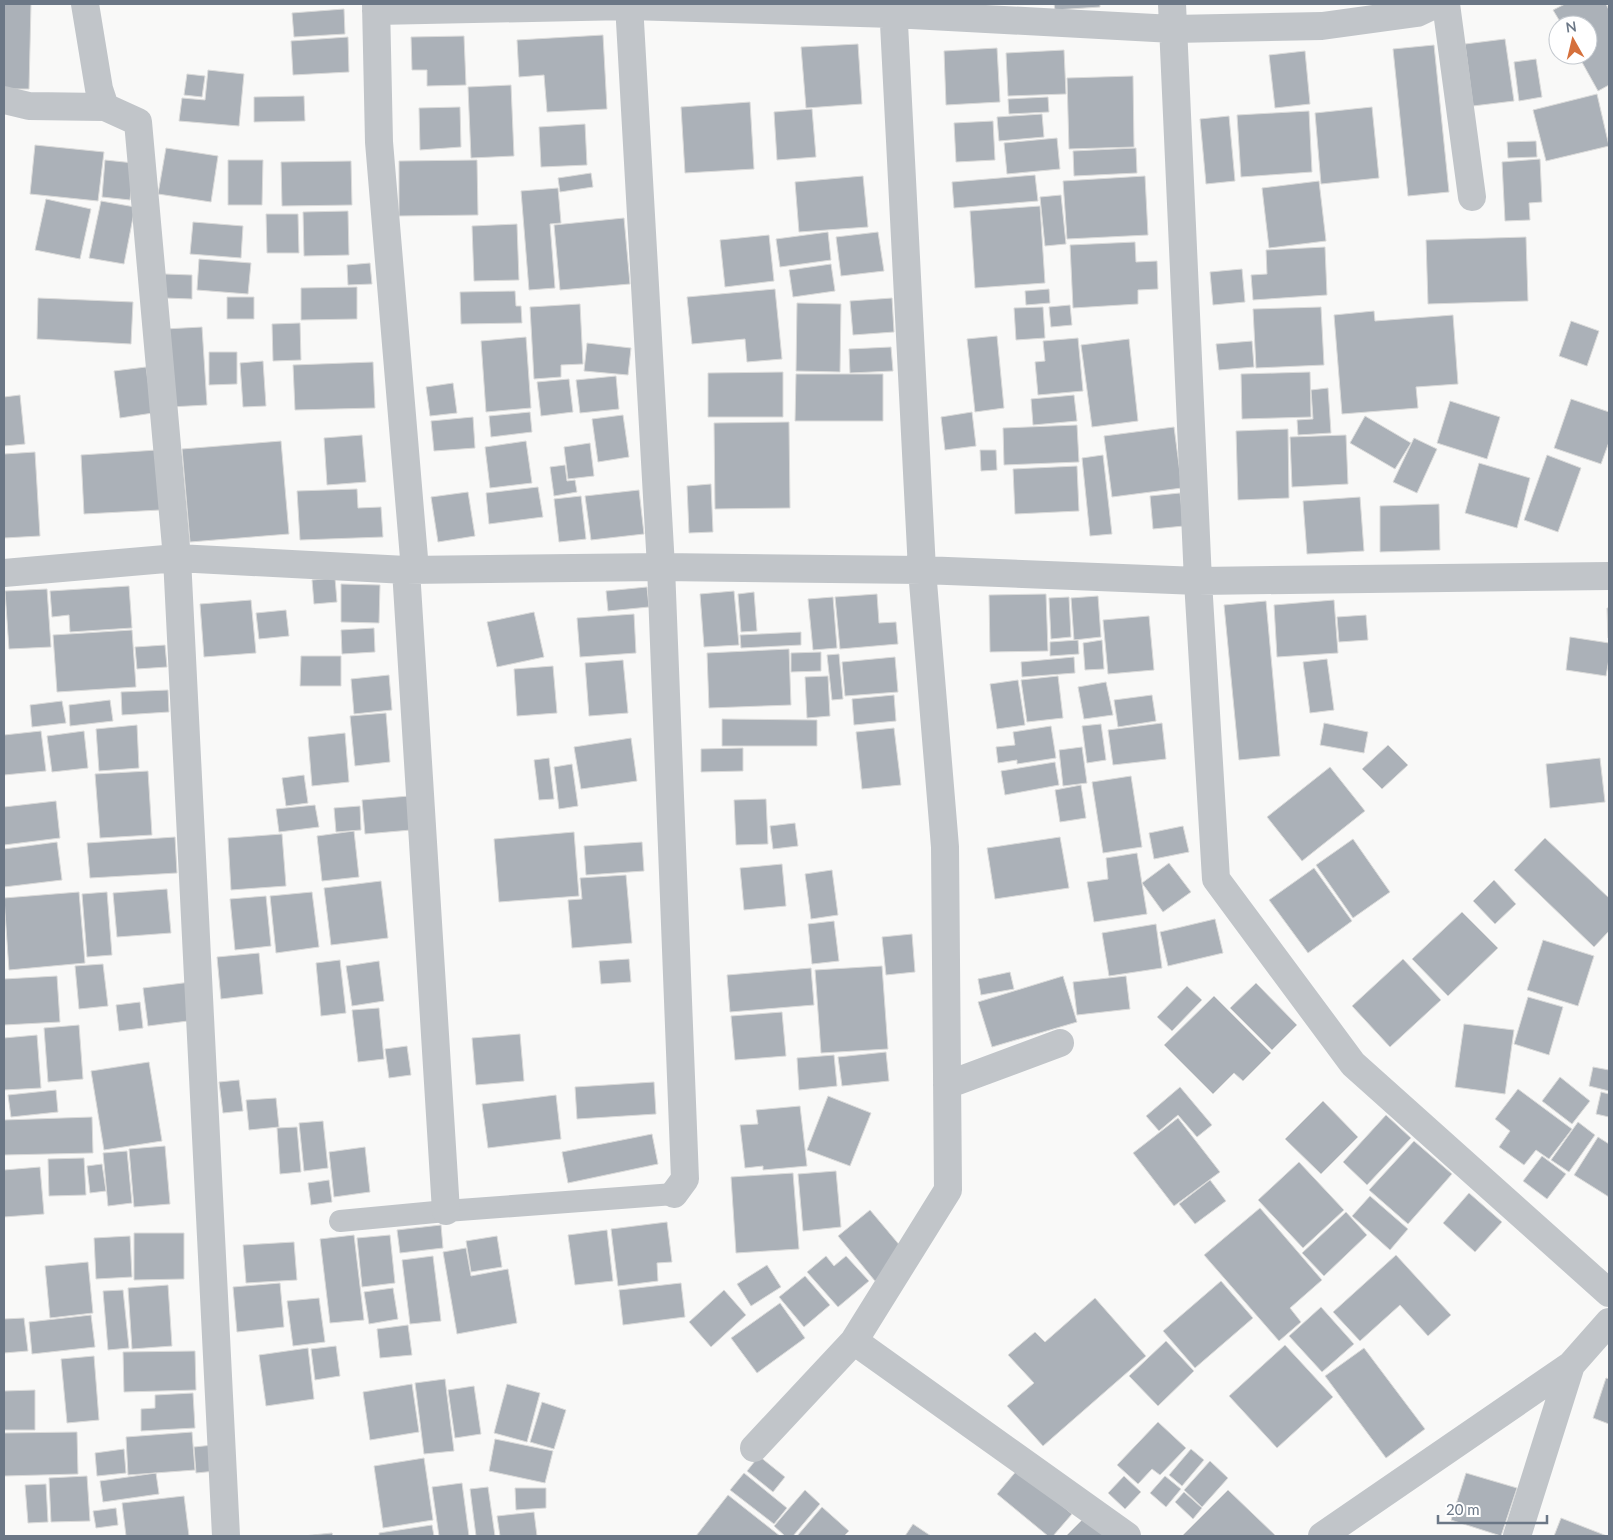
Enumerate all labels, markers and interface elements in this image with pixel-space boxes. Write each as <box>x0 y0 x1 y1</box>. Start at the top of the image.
north arrow <box>1548 15 1598 65</box>
text: N <box>1565 17 1578 36</box>
scale bar <box>1438 1492 1547 1524</box>
text: 20 m <box>1446 1500 1480 1518</box>

